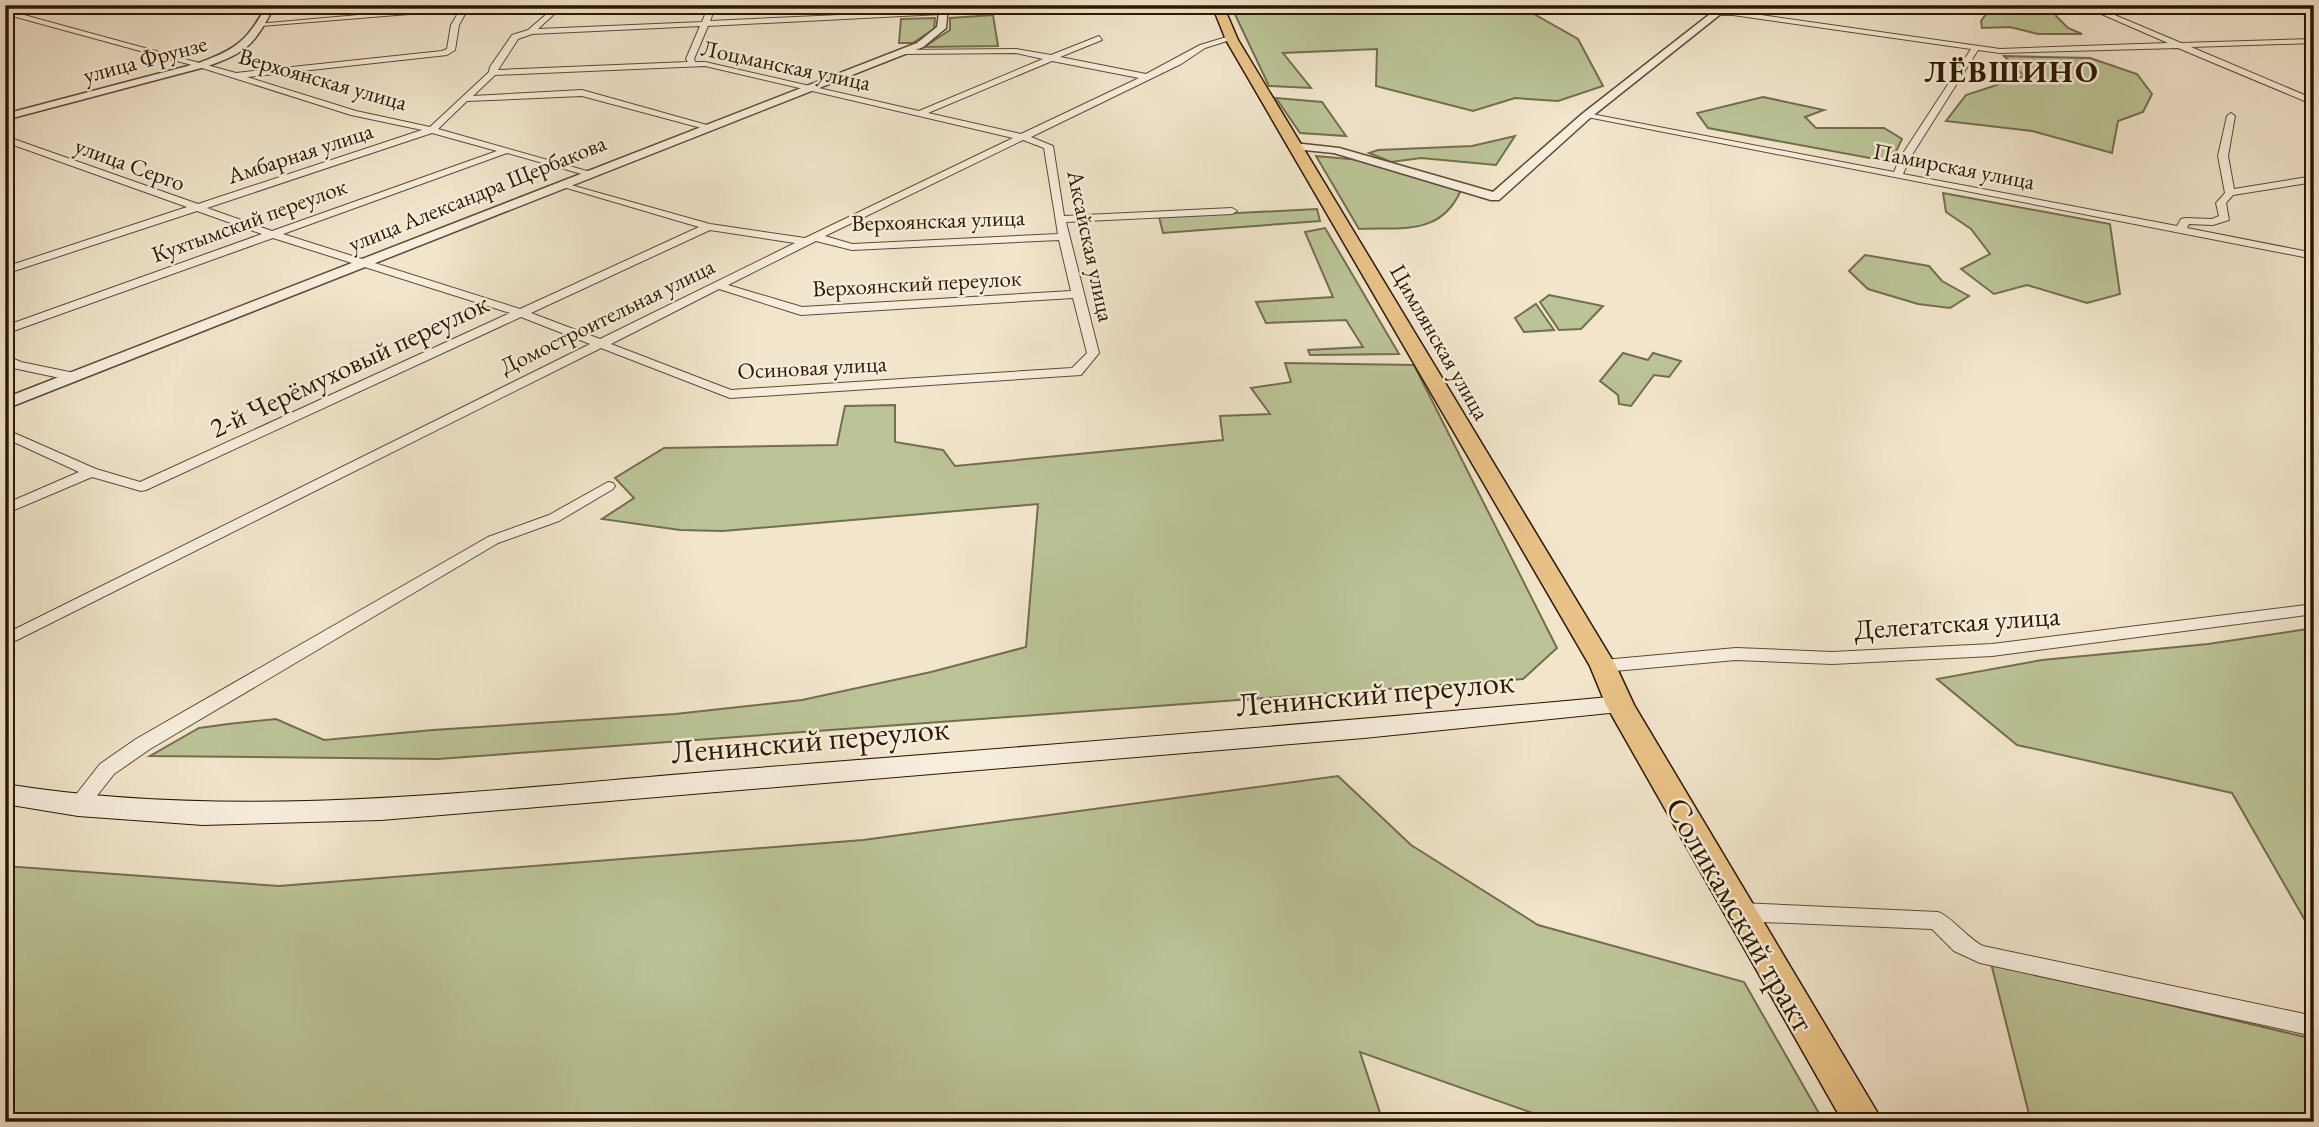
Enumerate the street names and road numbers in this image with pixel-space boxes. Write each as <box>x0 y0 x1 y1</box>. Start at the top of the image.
street label: улица Фрунзе <box>80 28 210 90</box>
street label: Лоцманская улица <box>699 32 874 98</box>
street label: Верхоянская улица <box>235 41 411 118</box>
street label: Амбарная улица <box>222 115 377 191</box>
street label: улица Александра Щербакова <box>344 127 611 259</box>
street label: улица Серго <box>71 130 189 198</box>
street label: Памирская улица <box>1871 136 2038 197</box>
street label: Аксайская улица <box>1060 166 1122 325</box>
street label: Кухтымский переулок <box>147 171 351 269</box>
street label: Верхоянская улица <box>851 202 1026 238</box>
street label: Домостроительная улица <box>495 251 720 381</box>
street label: Цимлянская улица <box>1383 259 1497 426</box>
street label: Верхоянский переулок <box>812 263 1022 303</box>
street label: 2-й Черёмуховый переулок <box>204 284 494 446</box>
street label: Осиновая улица <box>737 348 888 386</box>
street label: Делегатская улица <box>1853 597 2062 647</box>
street label: Ленинский переулок <box>1234 659 1516 726</box>
street label: Ленинский переулок <box>669 706 951 773</box>
street label: Соликамский тракт <box>1656 789 1825 1040</box>

